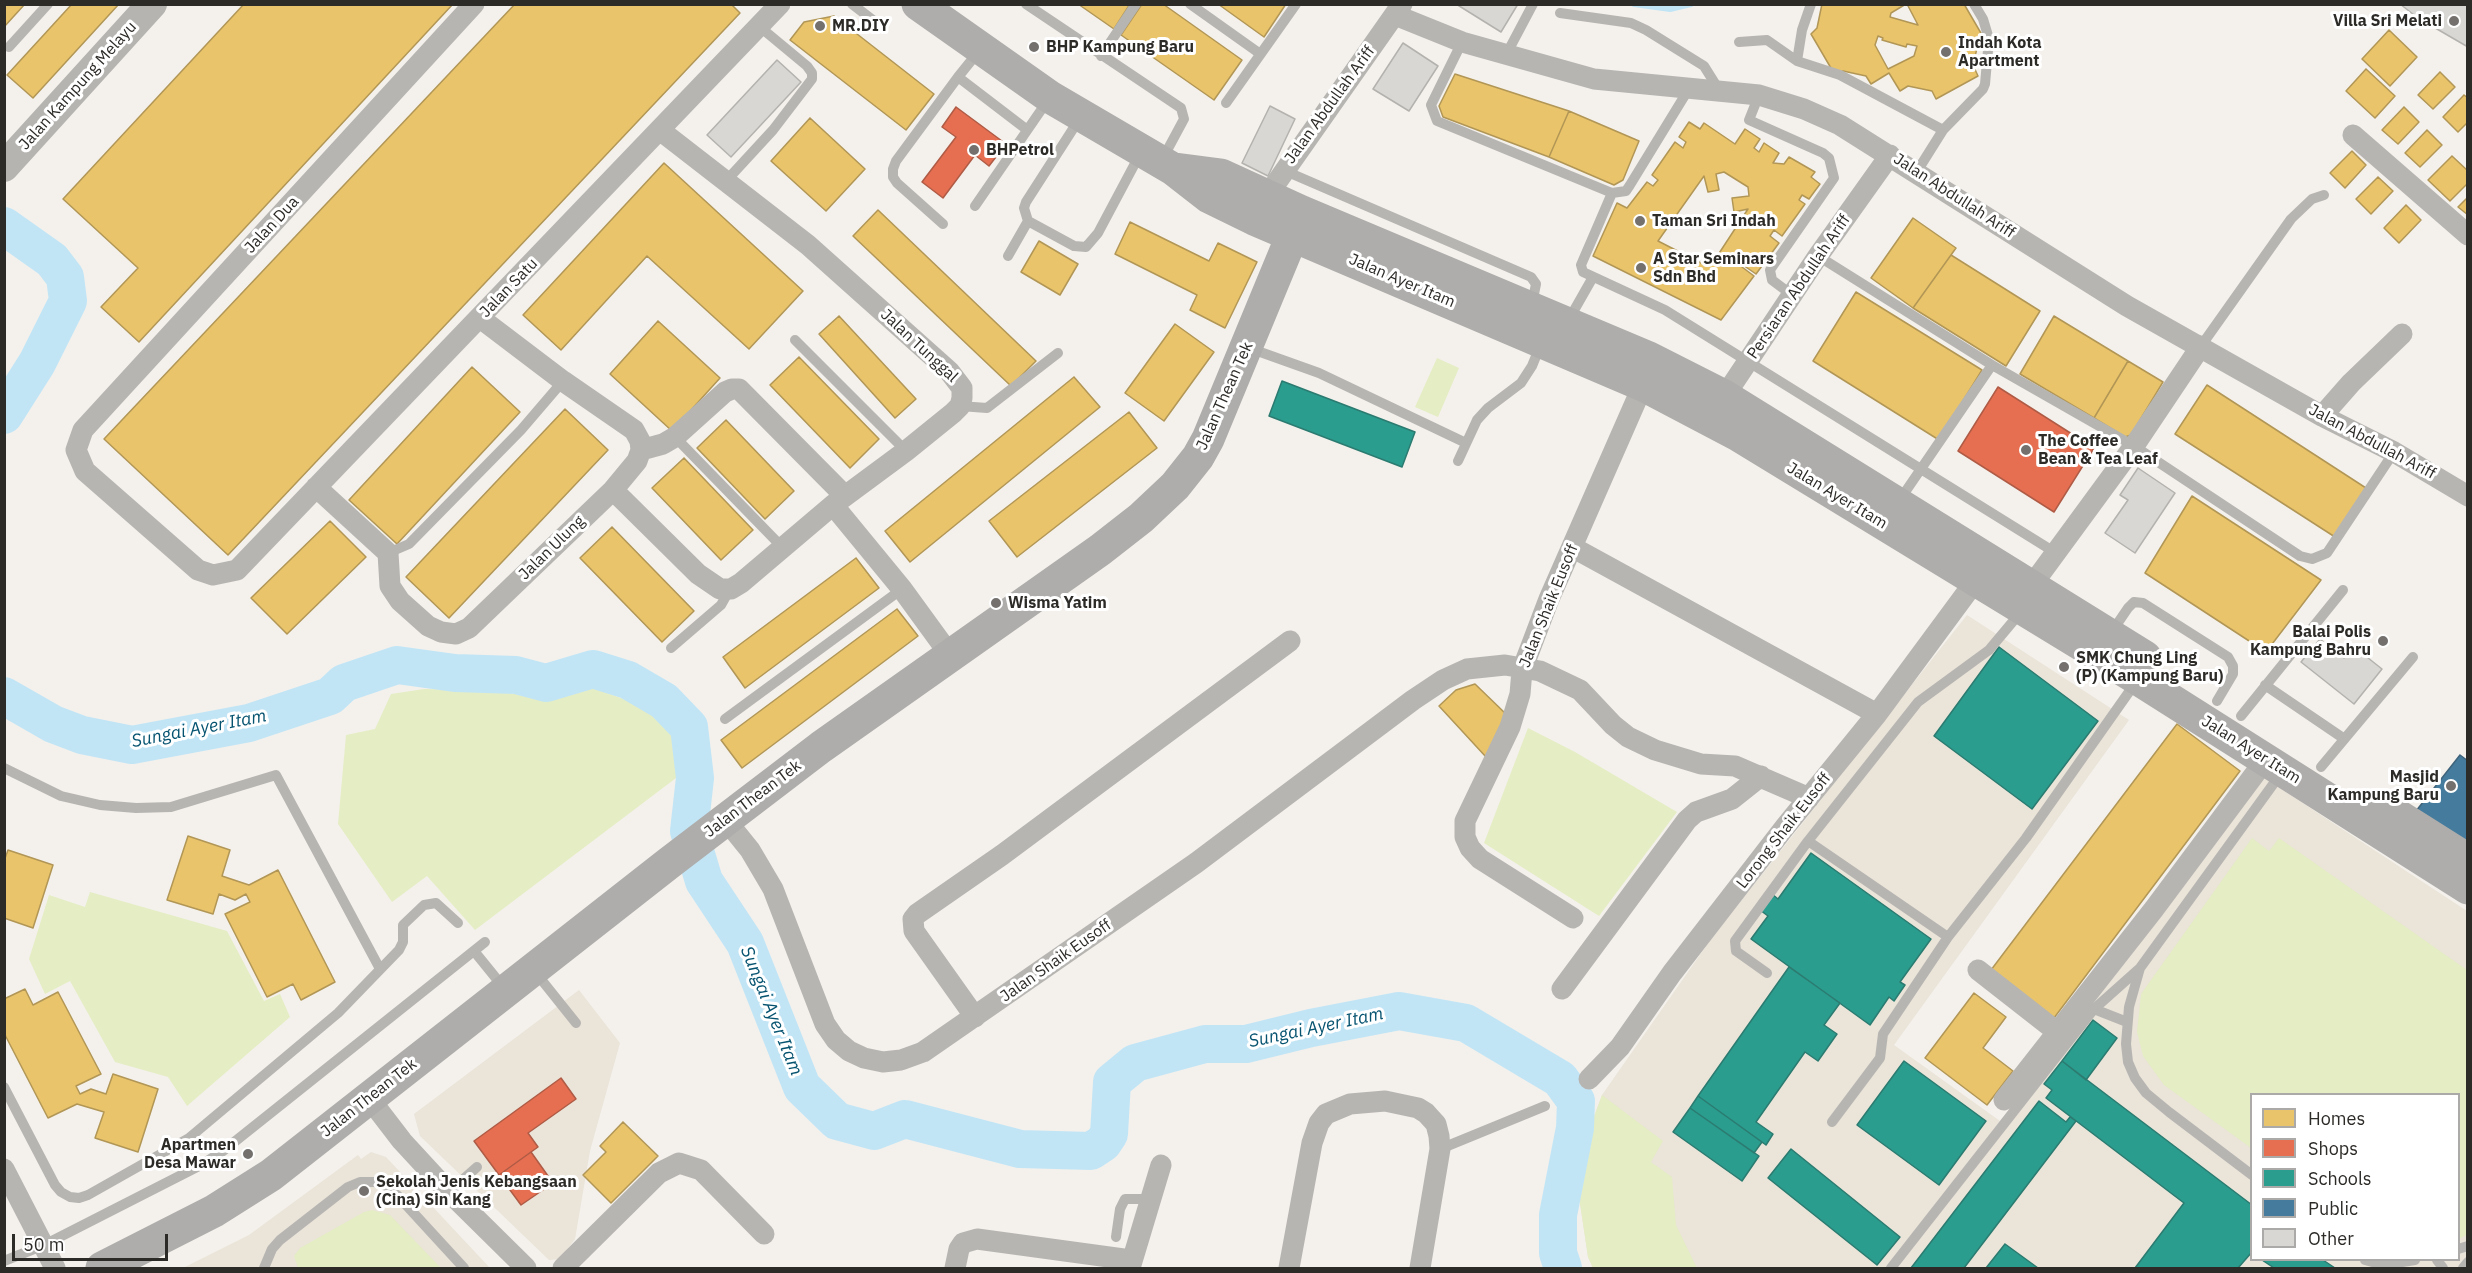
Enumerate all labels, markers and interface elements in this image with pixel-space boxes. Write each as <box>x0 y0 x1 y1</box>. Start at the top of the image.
place label: Villa Sri Melati <box>2333 11 2442 31</box>
marker: Villa Sri Melati <box>2447 14 2461 28</box>
place label: MR.DIY <box>832 16 889 36</box>
street label: Jalan Kampung Melayu <box>15 18 141 154</box>
marker: MR.DIY <box>813 19 827 33</box>
place label: Indah Kota Apartment <box>1958 33 2041 71</box>
place label: BHP Kampung Baru <box>1046 37 1194 57</box>
marker: BHP Kampung Baru <box>1027 40 1041 54</box>
street label: Jalan Abdullah Ariff <box>1281 42 1379 168</box>
marker: Indah Kota Apartment <box>1939 45 1953 59</box>
place label: BHPetrol <box>986 140 1054 160</box>
marker: BHPetrol <box>967 143 981 157</box>
street label: Jalan Abdullah Ariff <box>1890 150 2018 242</box>
street label: Jalan Dua <box>241 193 303 257</box>
place label: Taman Sri Indah <box>1652 211 1776 231</box>
street label: Persiaran Abdullah Ariff <box>1744 211 1854 363</box>
marker: Taman Sri Indah <box>1633 214 1647 228</box>
place label: A Star Seminars Sdn Bhd <box>1653 249 1774 287</box>
street label: Jalan Ayer Itam <box>1346 250 1458 312</box>
street label: Jalan Satu <box>476 254 542 322</box>
marker: A Star Seminars Sdn Bhd <box>1634 261 1648 275</box>
street label: Jalan Tunggal <box>876 305 962 387</box>
street label: Jalan Thean Tek <box>1193 339 1257 453</box>
street label: Jalan Abdullah Ariff <box>2305 400 2439 484</box>
place label: The Coffee Bean & Tea Leaf <box>2038 431 2158 469</box>
marker: The Coffee Bean & Tea Leaf <box>2019 443 2033 457</box>
street label: Jalan Ayer Itam <box>1783 459 1891 533</box>
street label: Jalan Ulung <box>515 512 589 584</box>
street label: Jalan Shaik Eusoff <box>1516 542 1582 670</box>
place label: Wisma Yatim <box>1008 593 1107 613</box>
marker: Wisma Yatim <box>989 596 1003 610</box>
place label: Balai Polis Kampung Bahru <box>2250 622 2371 660</box>
marker: Balai Polis Kampung Bahru <box>2376 634 2390 648</box>
place label: SMK Chung Ling (P) (Kampung Baru) <box>2076 648 2223 686</box>
marker: SMK Chung Ling (P) (Kampung Baru) <box>2057 660 2071 674</box>
water label: Sungai Ayer Itam <box>130 705 268 753</box>
street label: Jalan Ayer Itam <box>2198 712 2304 788</box>
street label: Jalan Thean Tek <box>701 756 805 842</box>
place label: Masjid Kampung Baru <box>2327 767 2439 805</box>
street label: Lorong Shaik Eusoff <box>1733 769 1835 893</box>
marker: Masjid Kampung Baru <box>2444 779 2458 793</box>
street label: Jalan Shaik Eusoff <box>997 916 1115 1006</box>
water label: Sungai Ayer Itam <box>735 943 807 1079</box>
water label: Sungai Ayer Itam <box>1247 1003 1385 1053</box>
street label: Jalan Thean Tek <box>317 1055 421 1141</box>
legend <box>2250 1093 2460 1261</box>
text: Homes <box>2308 1107 2365 1130</box>
place label: Apartmen Desa Mawar <box>144 1135 236 1173</box>
text: Shops <box>2308 1137 2358 1160</box>
marker: Apartmen Desa Mawar <box>241 1147 255 1161</box>
text: Schools <box>2308 1167 2372 1190</box>
place label: Sekolah Jenis Kebangsaan (Cina) Sin Kang <box>376 1172 577 1210</box>
marker: Sekolah Jenis Kebangsaan (Cina) Sin Kang <box>357 1184 371 1198</box>
text: Public <box>2308 1197 2358 1220</box>
scale bar <box>15 1222 171 1260</box>
text: Other <box>2308 1227 2354 1250</box>
text: 50 m <box>23 1233 65 1256</box>

